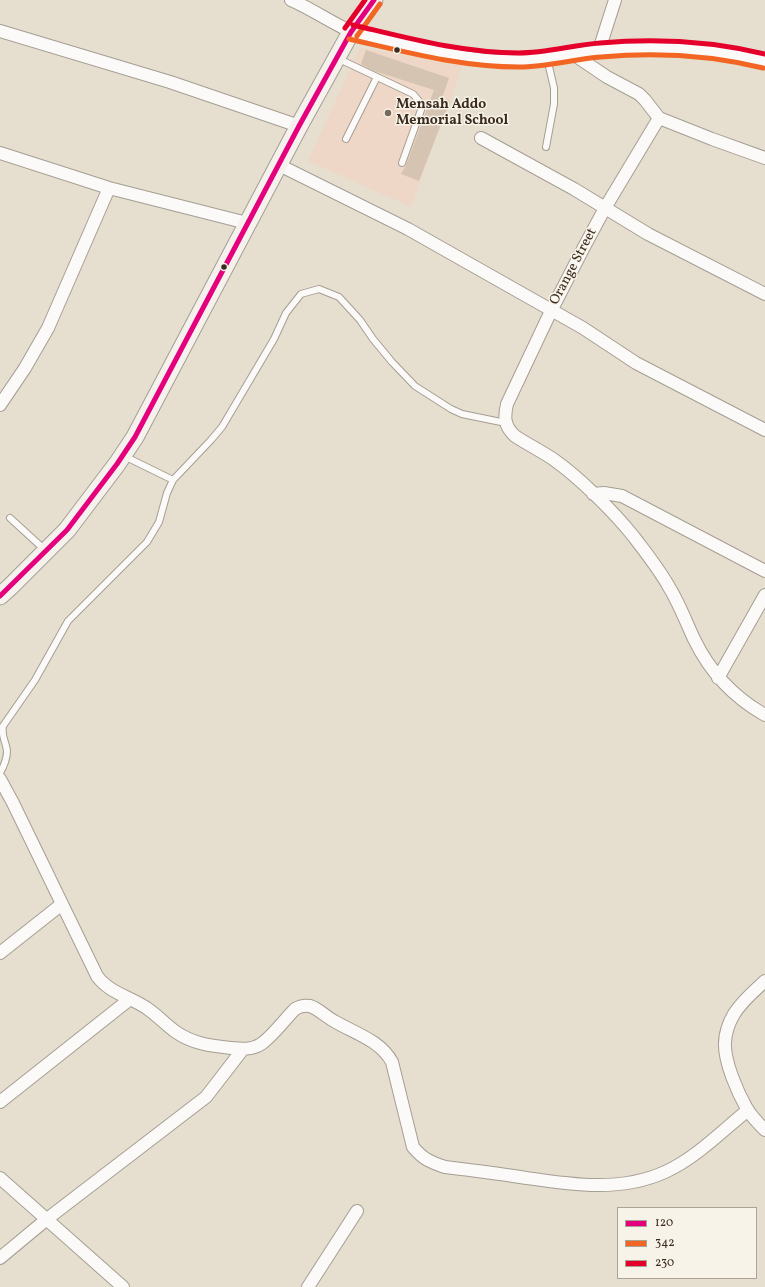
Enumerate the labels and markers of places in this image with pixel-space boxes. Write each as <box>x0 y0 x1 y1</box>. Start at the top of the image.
unlabelled marker <box>392 45 402 55</box>
place label: Mensah Addo Memorial School <box>396 97 508 130</box>
marker: Mensah Addo Memorial School <box>383 108 393 118</box>
unlabelled marker <box>219 262 229 272</box>

